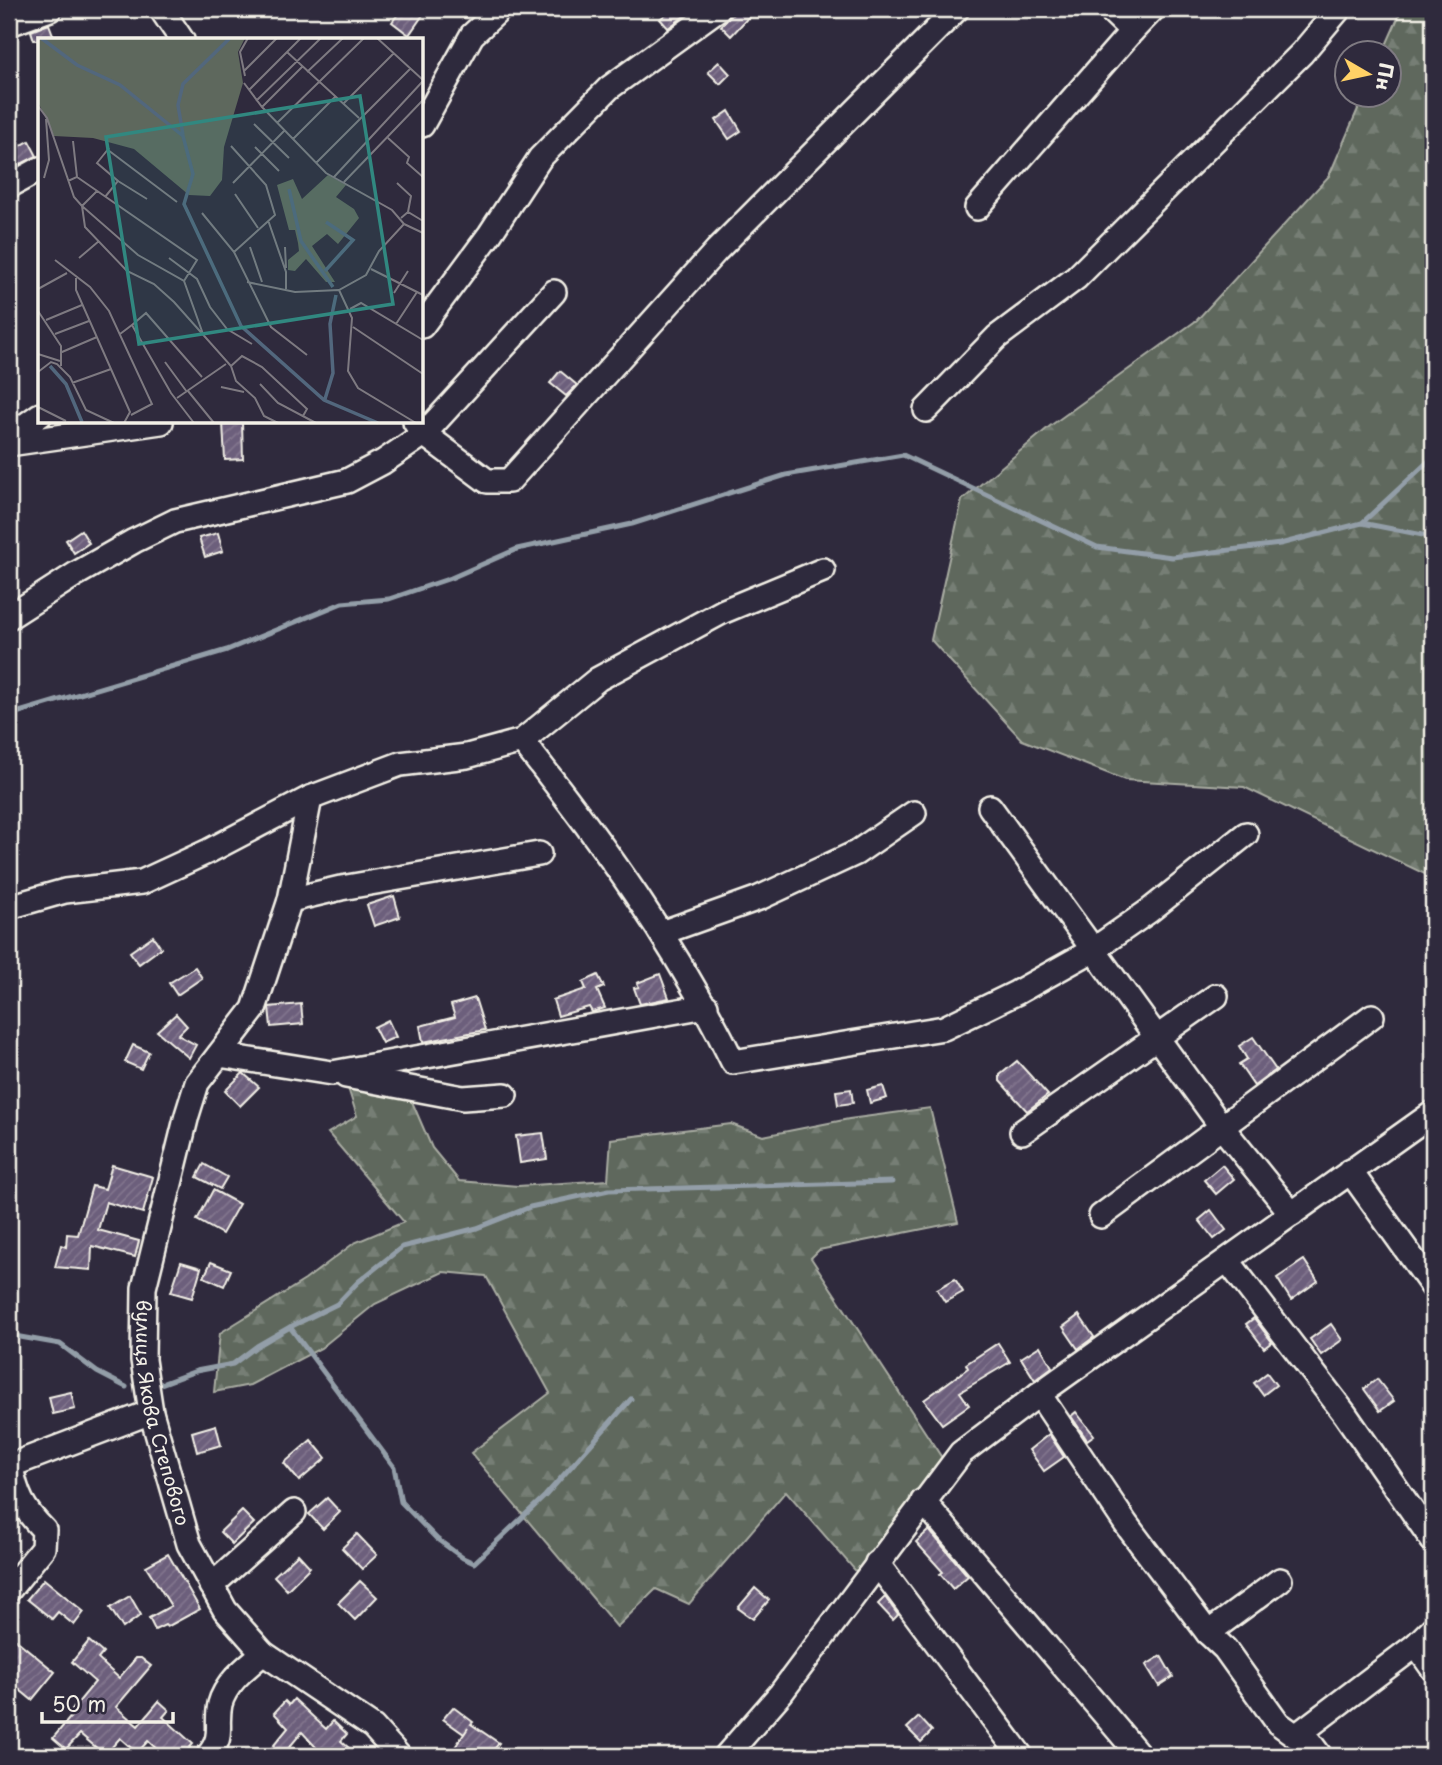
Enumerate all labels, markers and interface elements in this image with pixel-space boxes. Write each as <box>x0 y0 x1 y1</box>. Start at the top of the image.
inset map <box>38 38 424 424</box>
north arrow <box>1334 38 1404 108</box>
text: Пн <box>1370 61 1402 93</box>
street label: вулиця Якова Степового <box>130 1300 198 1529</box>
scale bar <box>42 1681 173 1725</box>
text: 50 m <box>52 1687 106 1719</box>

